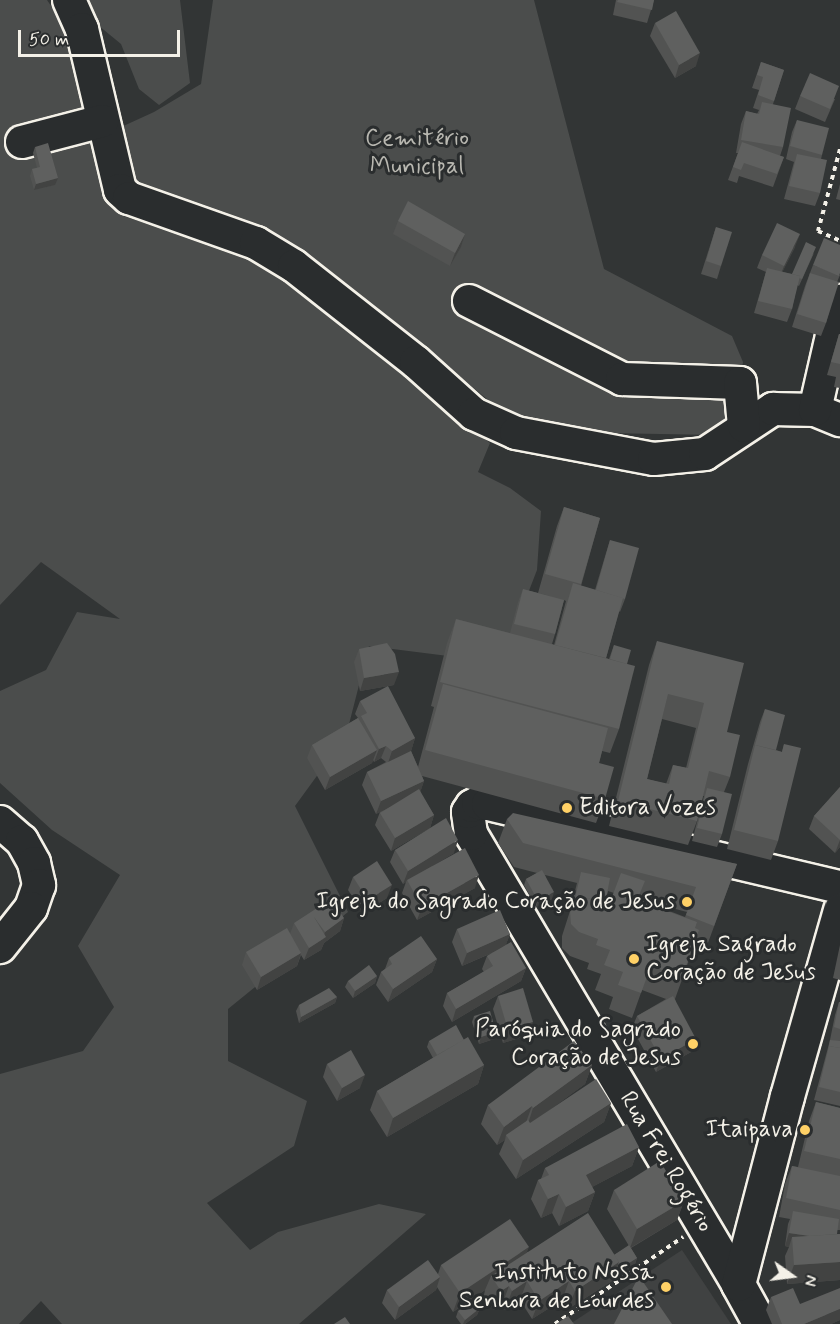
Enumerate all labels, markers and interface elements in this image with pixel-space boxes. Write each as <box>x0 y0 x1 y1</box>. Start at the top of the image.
scale bar <box>21 18 183 56</box>
text: 50 m <box>29 28 69 52</box>
park label: Cemitério Municipal <box>365 125 469 181</box>
place label: Editora Vozes <box>579 794 715 822</box>
marker: Editora Vozes <box>560 801 574 815</box>
place label: Igreja do Sagrado Coração de Jesus <box>319 888 675 916</box>
marker: Igreja do Sagrado Coração de Jesus <box>680 895 694 909</box>
place label: Igreja Sagrado Coração de Jesus <box>646 931 817 987</box>
marker: Igreja Sagrado Coração de Jesus <box>627 952 641 966</box>
place label: Paróquia do Sagrado Coração de Jesus <box>478 1016 681 1072</box>
marker: Paróquia do Sagrado Coração de Jesus <box>686 1037 700 1051</box>
street label: Rua Frei Rogério <box>613 1086 719 1238</box>
place label: Itaipava <box>706 1116 793 1144</box>
marker: Itaipava <box>798 1123 812 1137</box>
north arrow <box>762 1246 822 1306</box>
place label: Instituto Nossa Senhora de Lourdes <box>458 1259 654 1315</box>
text: N <box>798 1273 821 1288</box>
marker: Instituto Nossa Senhora de Lourdes <box>659 1280 673 1294</box>

